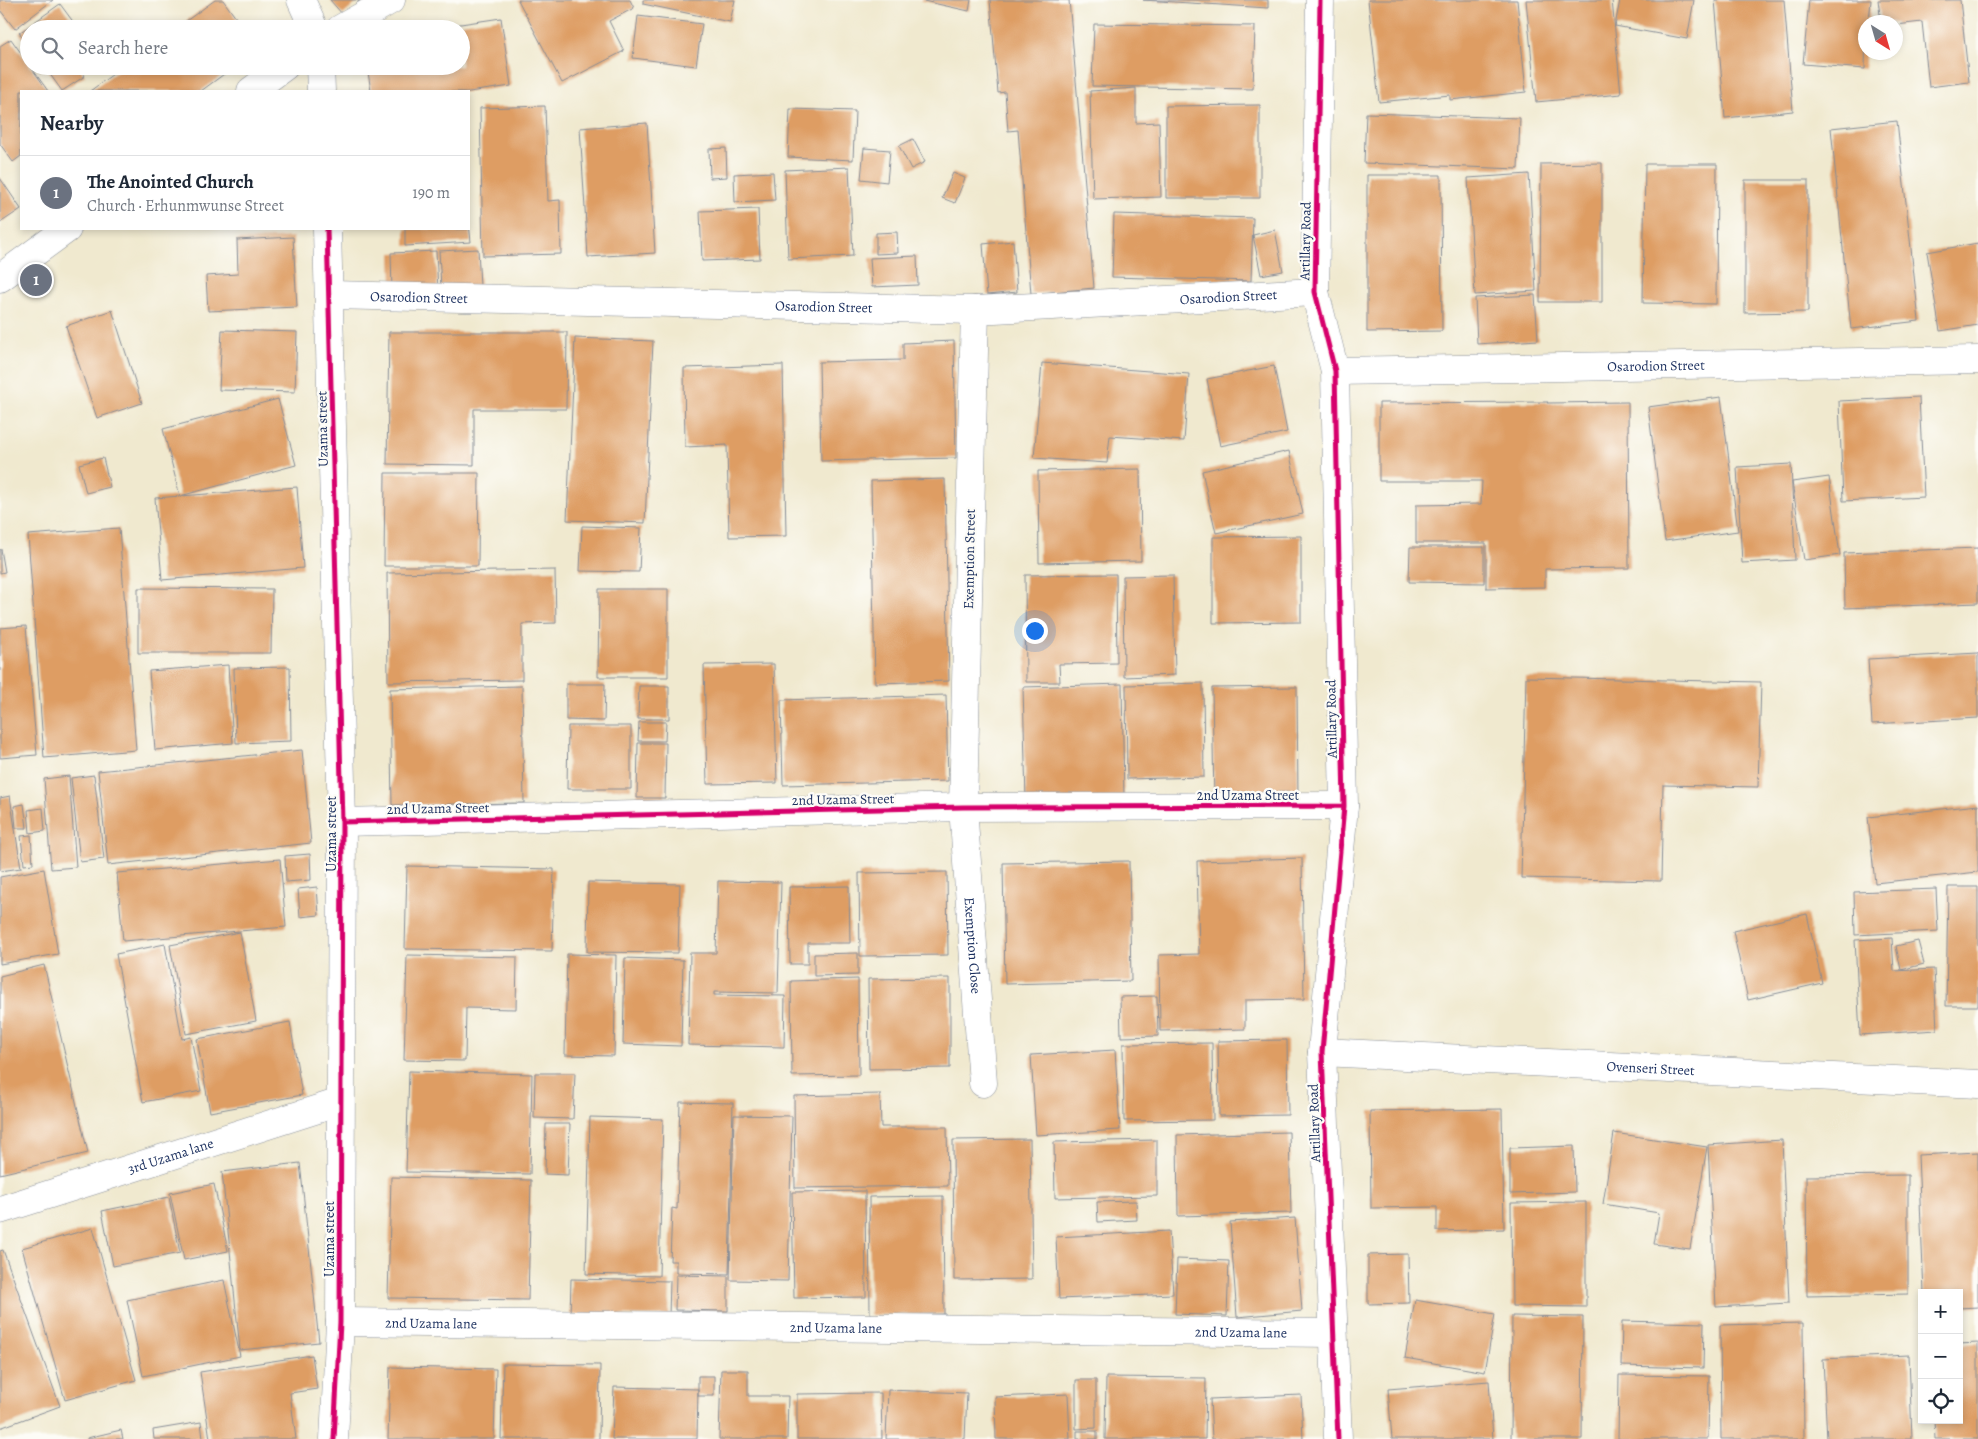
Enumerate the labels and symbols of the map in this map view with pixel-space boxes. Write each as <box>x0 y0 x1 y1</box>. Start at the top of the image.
north arrow <box>1858 15 1903 60</box>
street label: Artillary Road <box>1295 201 1316 282</box>
pin: 1 <box>20 261 52 299</box>
street label: Osarodion Street <box>1179 285 1278 309</box>
street label: Osarodion Street <box>370 287 468 308</box>
street label: Osarodion Street <box>775 296 873 318</box>
street label: Osarodion Street <box>1607 356 1705 376</box>
street label: Uzama street <box>312 390 333 467</box>
street label: Exemption Street <box>959 508 980 609</box>
your location <box>1022 618 1048 644</box>
street label: Artillary Road <box>1321 679 1342 760</box>
street label: 2nd Uzama Street <box>1197 786 1300 805</box>
street label: 2nd Uzama Street <box>792 789 895 810</box>
street label: Uzama street <box>322 796 341 872</box>
street label: 2nd Uzama Street <box>387 798 490 819</box>
street label: Exemption Close <box>960 896 986 995</box>
street label: Ovenseri Street <box>1606 1057 1696 1080</box>
street label: Artillary Road <box>1304 1083 1325 1164</box>
street label: 3rd Uzama lane <box>126 1134 216 1179</box>
street label: Uzama street <box>320 1201 339 1277</box>
street label: 2nd Uzama lane <box>385 1313 477 1334</box>
street label: 2nd Uzama lane <box>790 1318 882 1338</box>
street label: 2nd Uzama lane <box>1195 1322 1287 1343</box>

